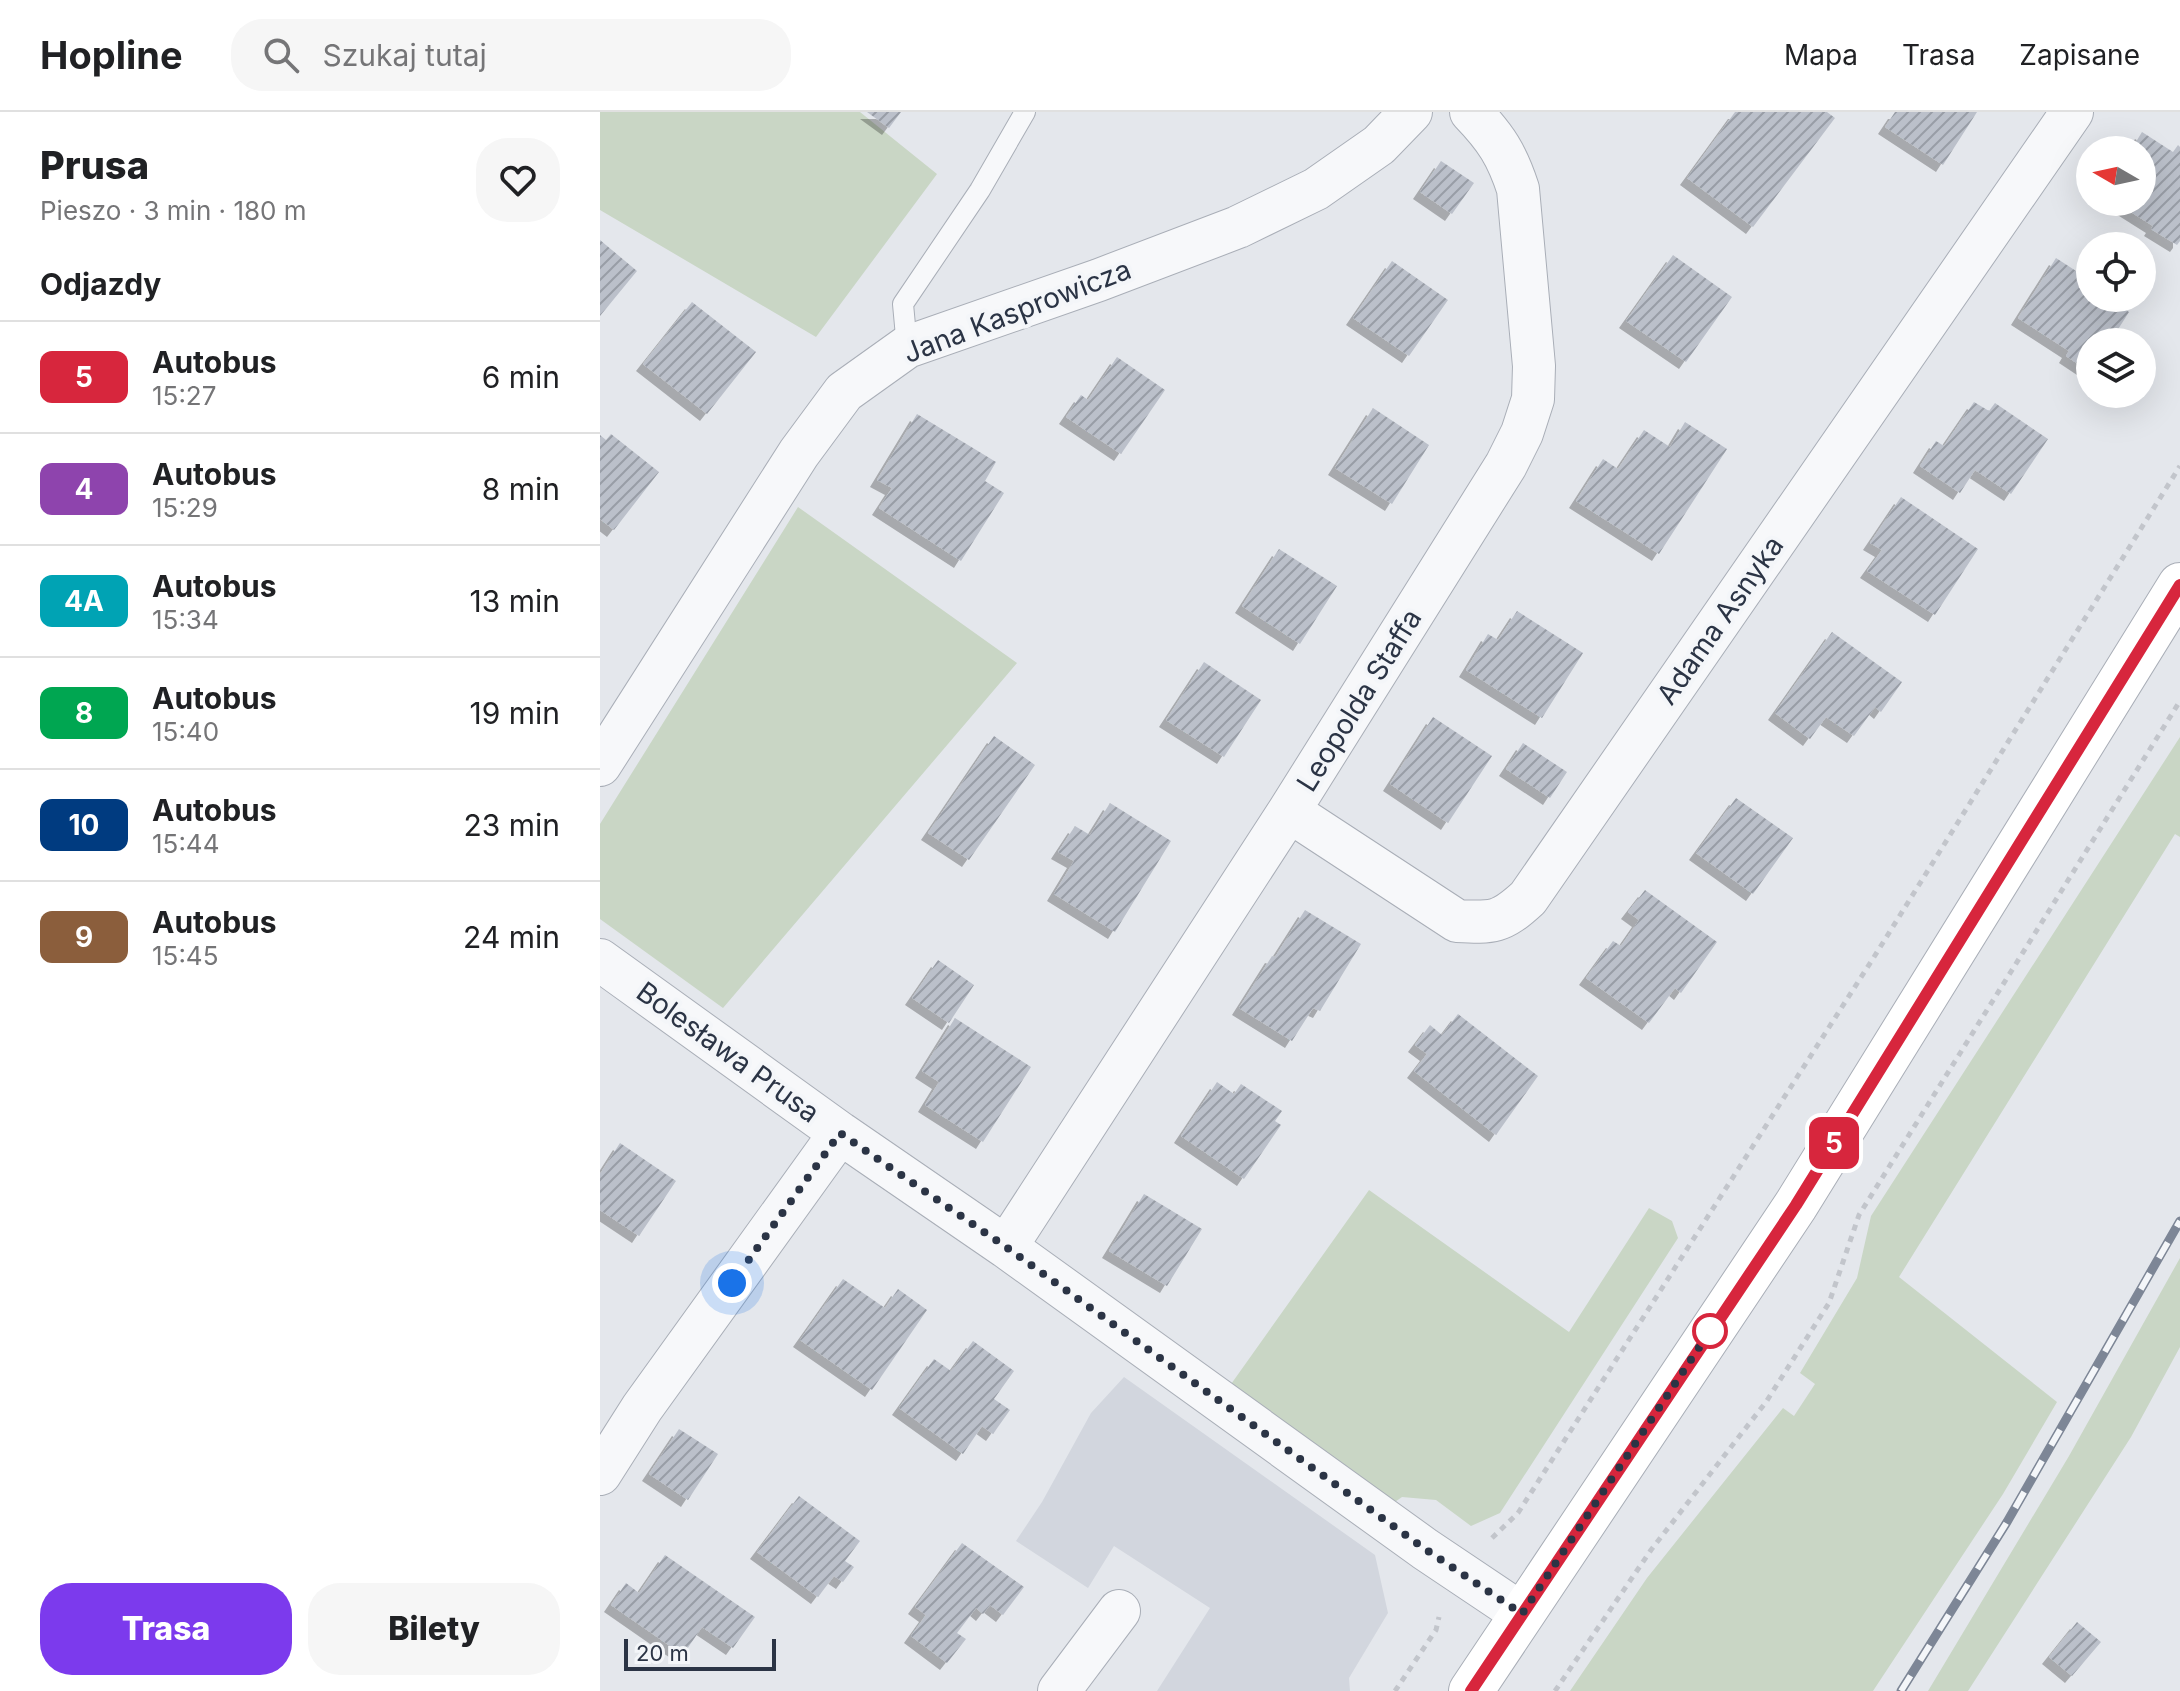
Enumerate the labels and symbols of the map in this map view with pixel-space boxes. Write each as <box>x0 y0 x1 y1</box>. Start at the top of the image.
north arrow <box>2076 136 2156 216</box>
street label: Jana Kasprowicza <box>898 252 1136 370</box>
street label: Adama Asnyka <box>1649 529 1791 711</box>
street label: Leopolda Staffa <box>1289 603 1429 797</box>
street label: Bolesława Prusa <box>630 974 826 1130</box>
line badge: 5 <box>1808 1117 1860 1169</box>
your location <box>712 1263 752 1303</box>
unlabelled marker <box>1693 1314 1727 1348</box>
scale bar <box>624 1635 776 1671</box>

